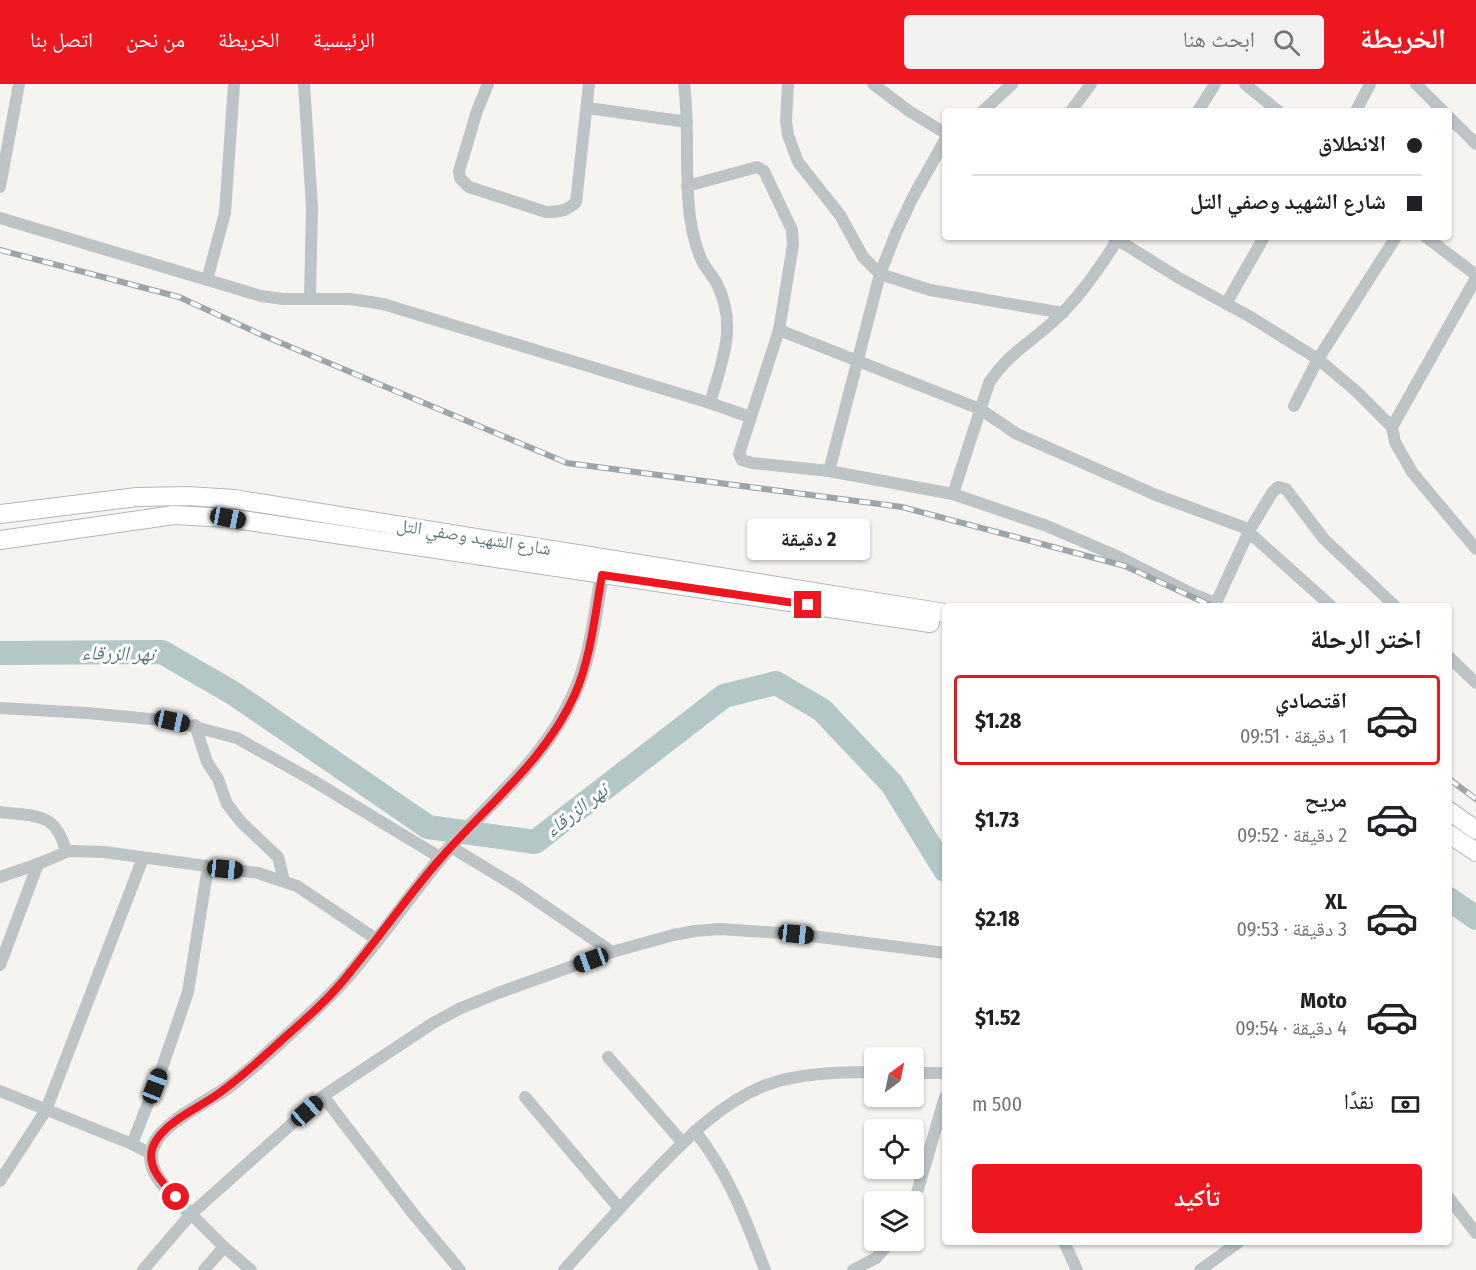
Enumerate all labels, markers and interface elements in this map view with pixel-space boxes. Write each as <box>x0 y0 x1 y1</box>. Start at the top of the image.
search box <box>904 15 1324 69</box>
text: الخريطة <box>1360 22 1446 55</box>
text: ابحث هنا <box>1183 26 1255 53</box>
icon: search <box>1270 26 1303 59</box>
text: اتصل بنا <box>30 27 93 53</box>
text: من نحن <box>126 27 185 53</box>
text: الخريطة <box>218 27 280 53</box>
text: الرئيسية <box>313 27 375 53</box>
text: الانطلاق <box>1318 130 1386 157</box>
text: شارع الشهيد وصفي التل <box>1190 188 1386 215</box>
car <box>209 506 247 530</box>
street label: شارع الشهيد وصفي التل <box>395 514 553 564</box>
callout: 2 دقيقة <box>746 518 870 560</box>
text: 2 دقيقة <box>781 527 836 551</box>
route end <box>794 591 821 618</box>
text: اختر الرحلة <box>1310 623 1422 655</box>
water label: نهر الزرقاء <box>81 640 157 666</box>
text: اقتصادي <box>1275 687 1347 714</box>
icon: car <box>1365 693 1419 747</box>
text: $1.28 <box>975 707 1021 734</box>
car <box>153 708 191 734</box>
text: 1 دقيقة · 09:51 <box>1240 724 1347 748</box>
water label: نهر الزرقاء <box>540 776 614 842</box>
text: مريح <box>1304 786 1347 813</box>
icon: car <box>1365 792 1419 846</box>
text: $1.73 <box>975 806 1019 833</box>
text: 2 دقيقة · 09:52 <box>1237 823 1347 847</box>
car <box>206 858 244 880</box>
text: XL <box>1325 888 1347 915</box>
icon: car <box>1365 891 1419 945</box>
text: $2.18 <box>975 905 1020 932</box>
text: 3 دقيقة · 09:53 <box>1237 917 1347 941</box>
car <box>777 923 815 945</box>
car <box>571 945 611 975</box>
text: Moto <box>1300 987 1347 1014</box>
icon: car <box>1365 990 1419 1044</box>
text: $1.52 <box>975 1004 1020 1031</box>
text: 4 دقيقة · 09:54 <box>1235 1016 1347 1040</box>
north arrow <box>864 1047 924 1107</box>
map controls <box>864 1047 924 1251</box>
car <box>140 1066 170 1106</box>
text: نقدًا <box>1344 1088 1374 1115</box>
icon: cash <box>1389 1088 1422 1121</box>
car <box>288 1092 326 1130</box>
text: 500 m <box>972 1092 1022 1116</box>
button: locate <box>864 1119 924 1179</box>
button: تأكيد <box>972 1164 1422 1233</box>
route start <box>162 1183 189 1210</box>
button: layers <box>864 1191 924 1251</box>

